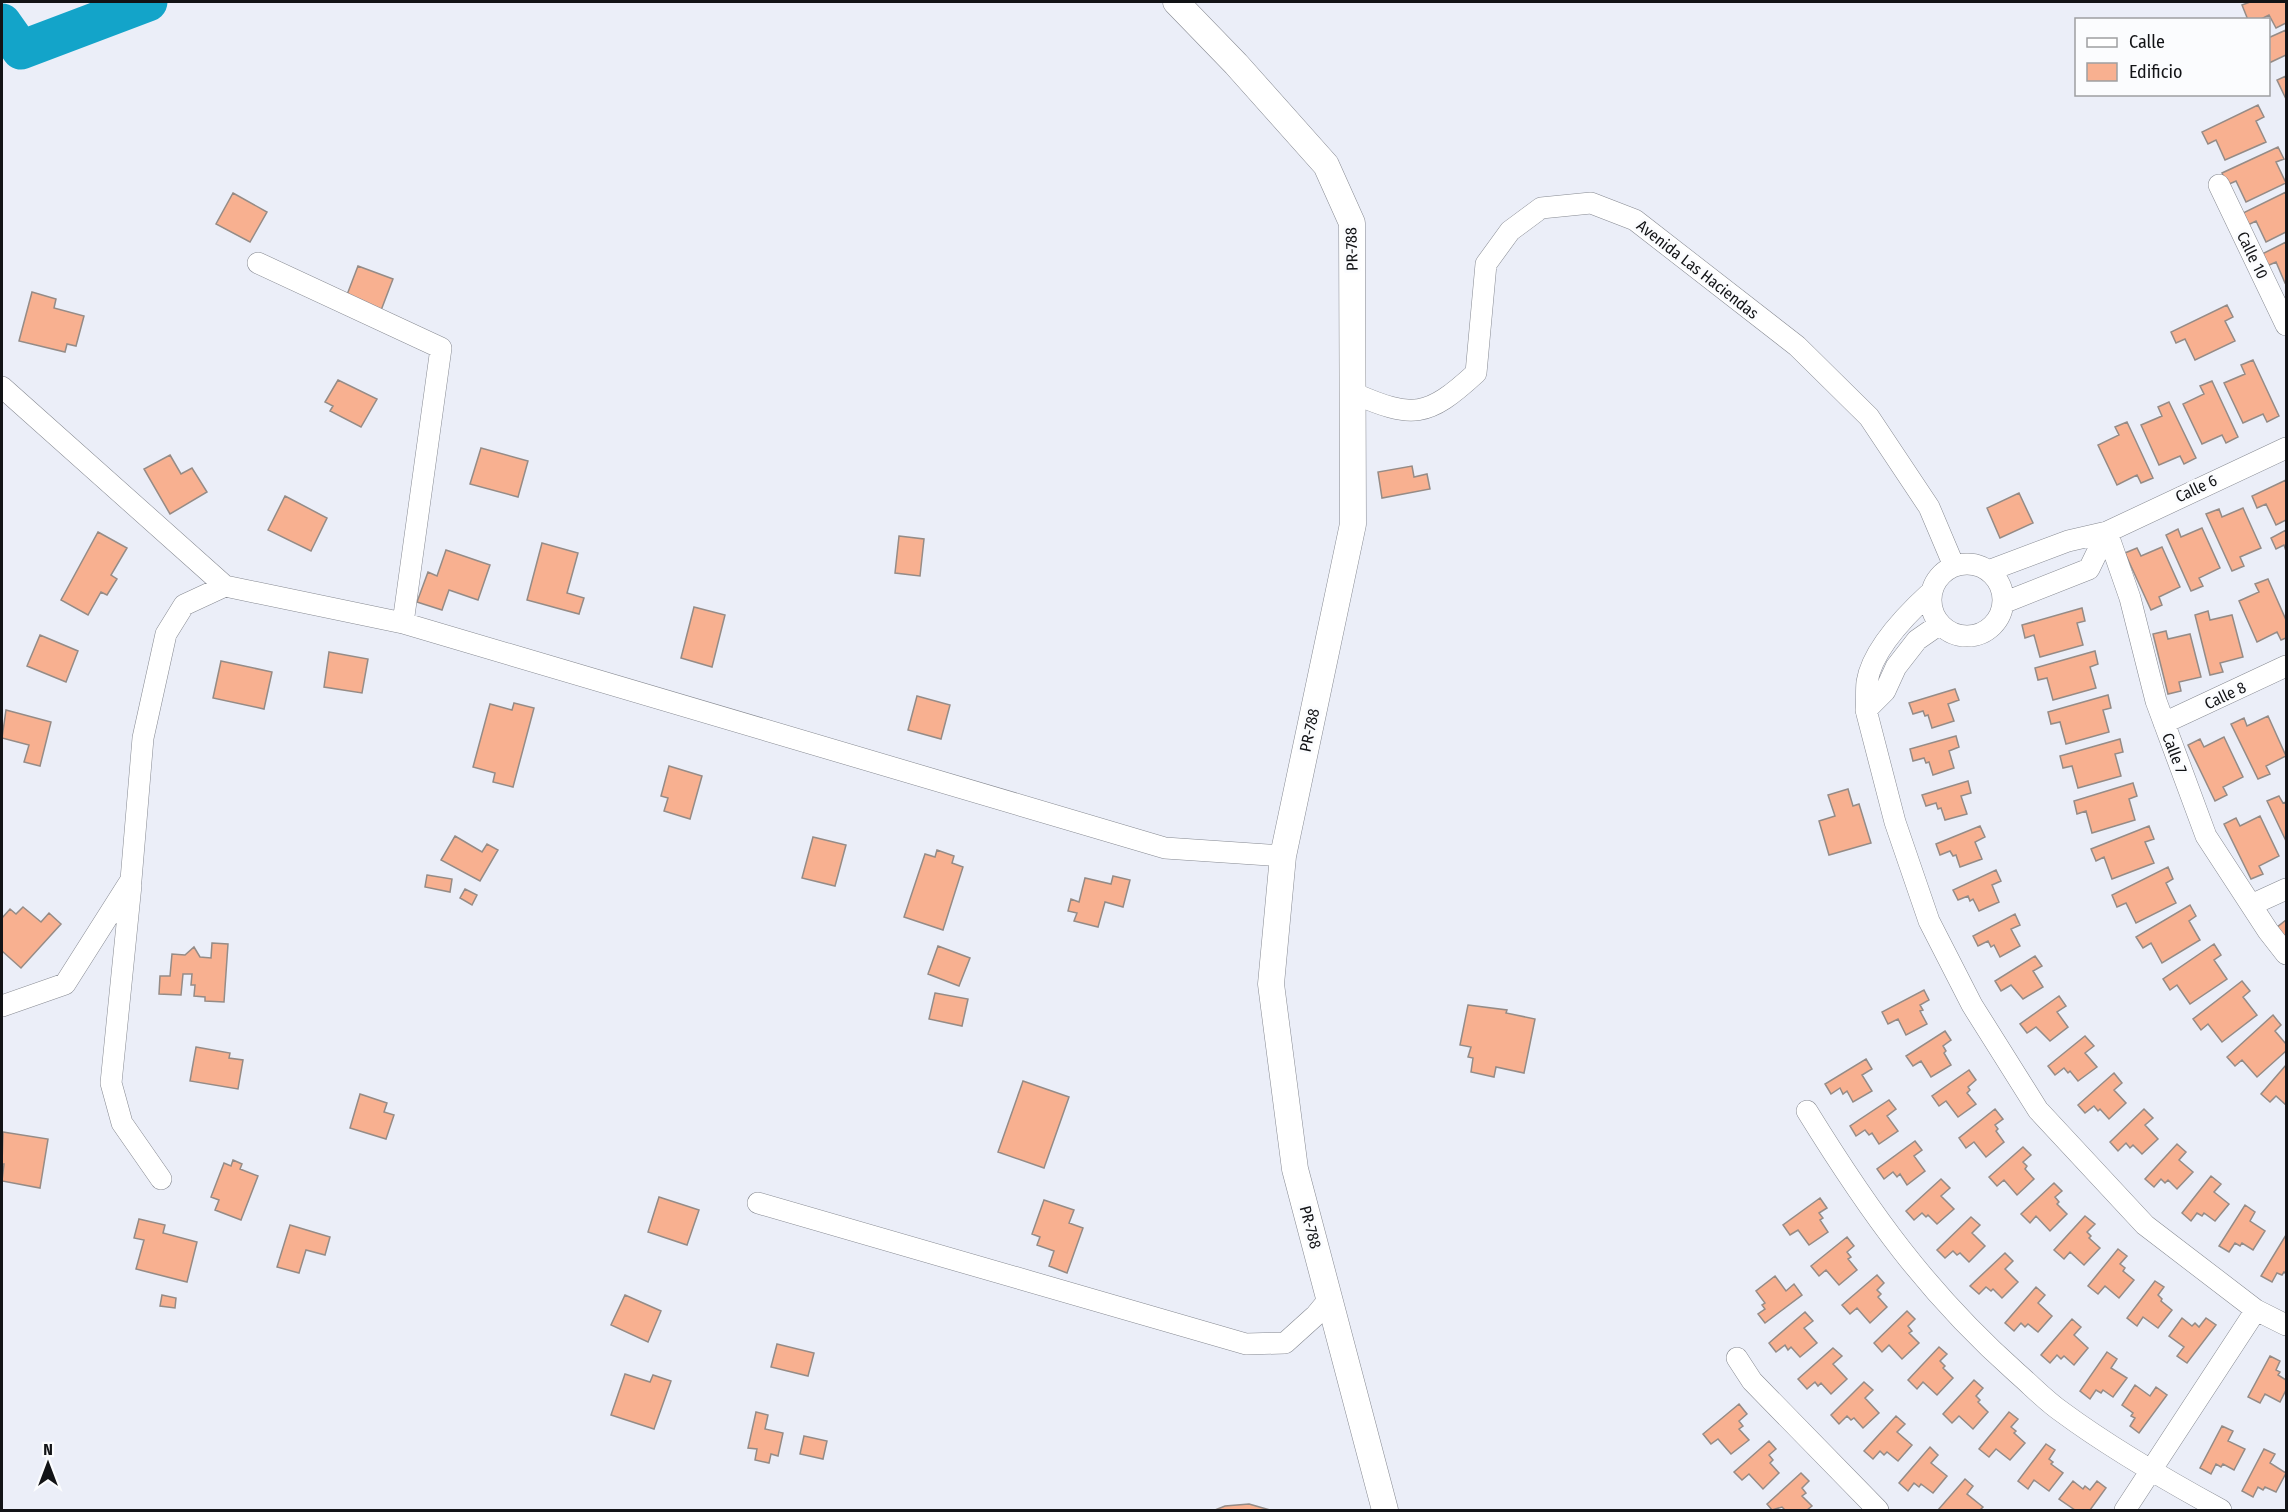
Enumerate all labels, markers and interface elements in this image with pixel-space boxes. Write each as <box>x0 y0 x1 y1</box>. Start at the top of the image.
legend <box>2075 18 2270 96</box>
text: Calle <box>2129 31 2165 53</box>
text: Edificio <box>2129 61 2182 83</box>
street label: Avenida Las Haciendas <box>1633 216 1762 323</box>
street label: PR-788 <box>1341 227 1362 271</box>
street label: Calle 10 <box>2233 228 2272 282</box>
street label: Calle 6 <box>2172 471 2220 506</box>
street label: Calle 8 <box>2201 678 2249 713</box>
street label: PR-788 <box>1296 707 1323 754</box>
street label: Calle 7 <box>2158 730 2191 777</box>
street label: PR-788 <box>1296 1204 1325 1251</box>
north arrow <box>18 1434 78 1494</box>
text: N <box>43 1440 53 1459</box>

